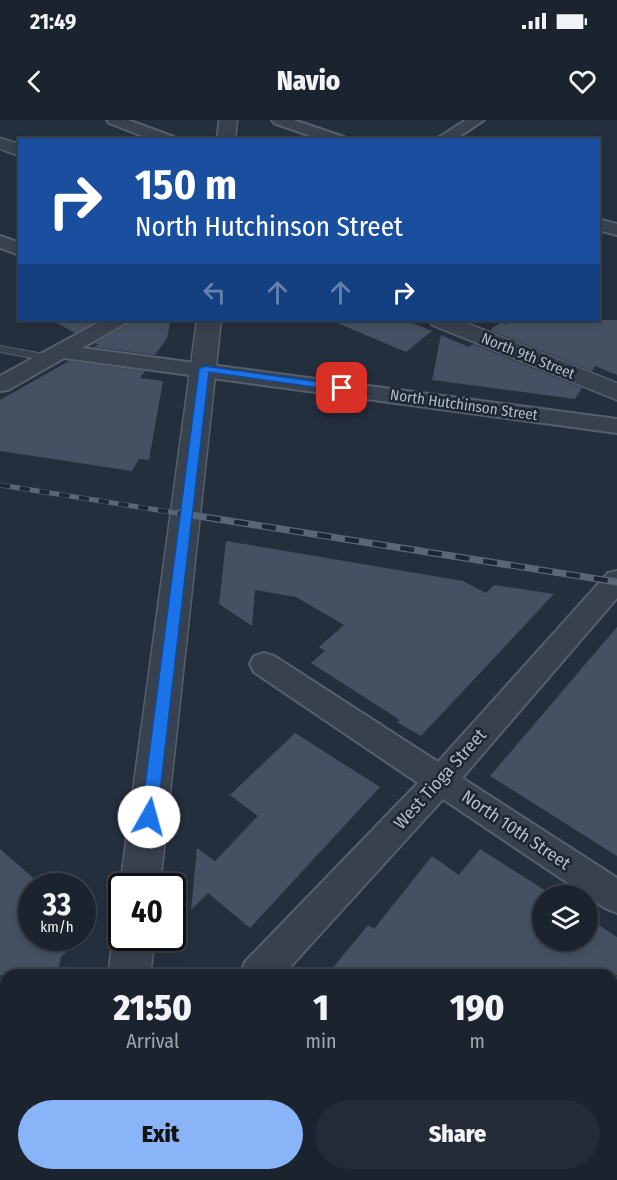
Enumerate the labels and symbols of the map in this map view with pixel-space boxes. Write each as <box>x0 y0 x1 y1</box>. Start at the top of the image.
street label: North 9th Street <box>479 329 577 383</box>
pin <box>316 362 367 413</box>
street label: North Hutchinson Street <box>389 386 539 424</box>
street label: West Tioga Street <box>389 724 491 834</box>
position arrow <box>117 785 181 849</box>
street label: North 10th Street <box>457 785 575 875</box>
speed limit sign: 40 <box>108 873 186 951</box>

